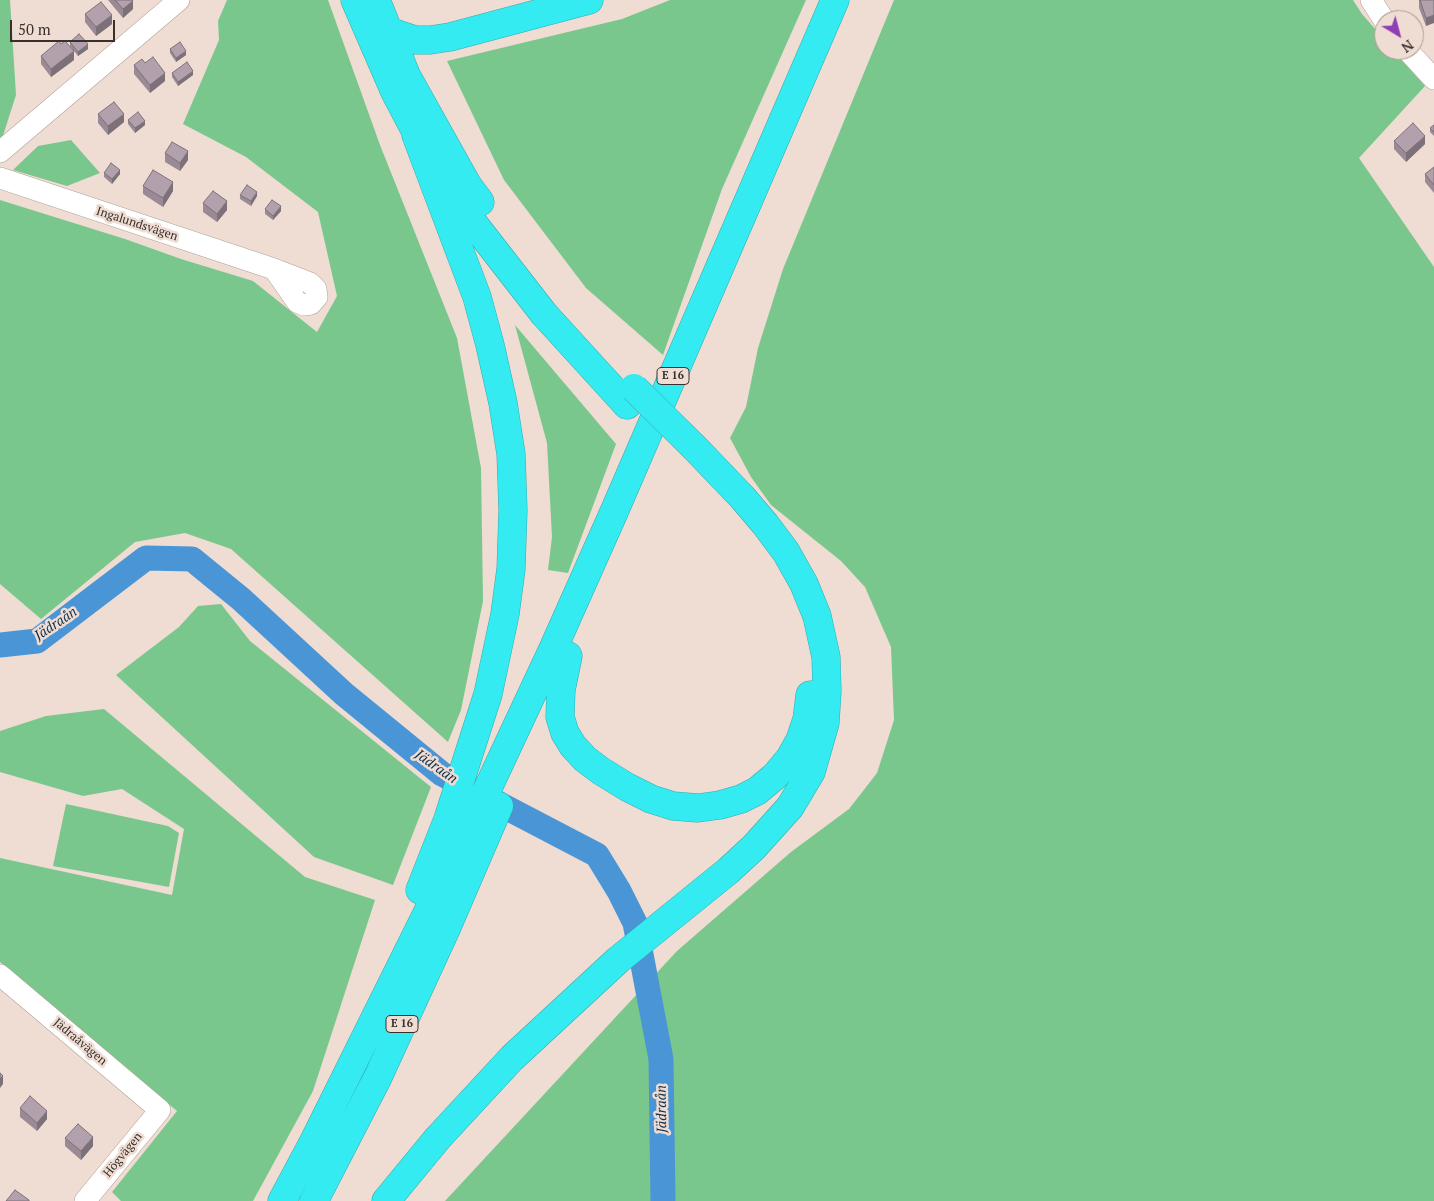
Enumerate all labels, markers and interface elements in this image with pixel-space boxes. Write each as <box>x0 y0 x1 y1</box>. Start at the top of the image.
scale bar <box>12 10 118 42</box>
north arrow <box>1374 10 1424 60</box>
text: 50 m <box>18 19 51 39</box>
text: N <box>1398 36 1418 57</box>
street label: Ingalundsvägen <box>94 204 180 244</box>
road number: E 16 <box>657 368 689 384</box>
water label: Jädraån <box>32 604 80 644</box>
water label: Jädraån <box>412 746 460 788</box>
street label: Jädraåvägen <box>50 1016 110 1068</box>
road number: E 16 <box>386 1016 418 1032</box>
water label: Jädraån <box>653 1085 671 1133</box>
street label: Högvägen <box>101 1130 145 1180</box>

